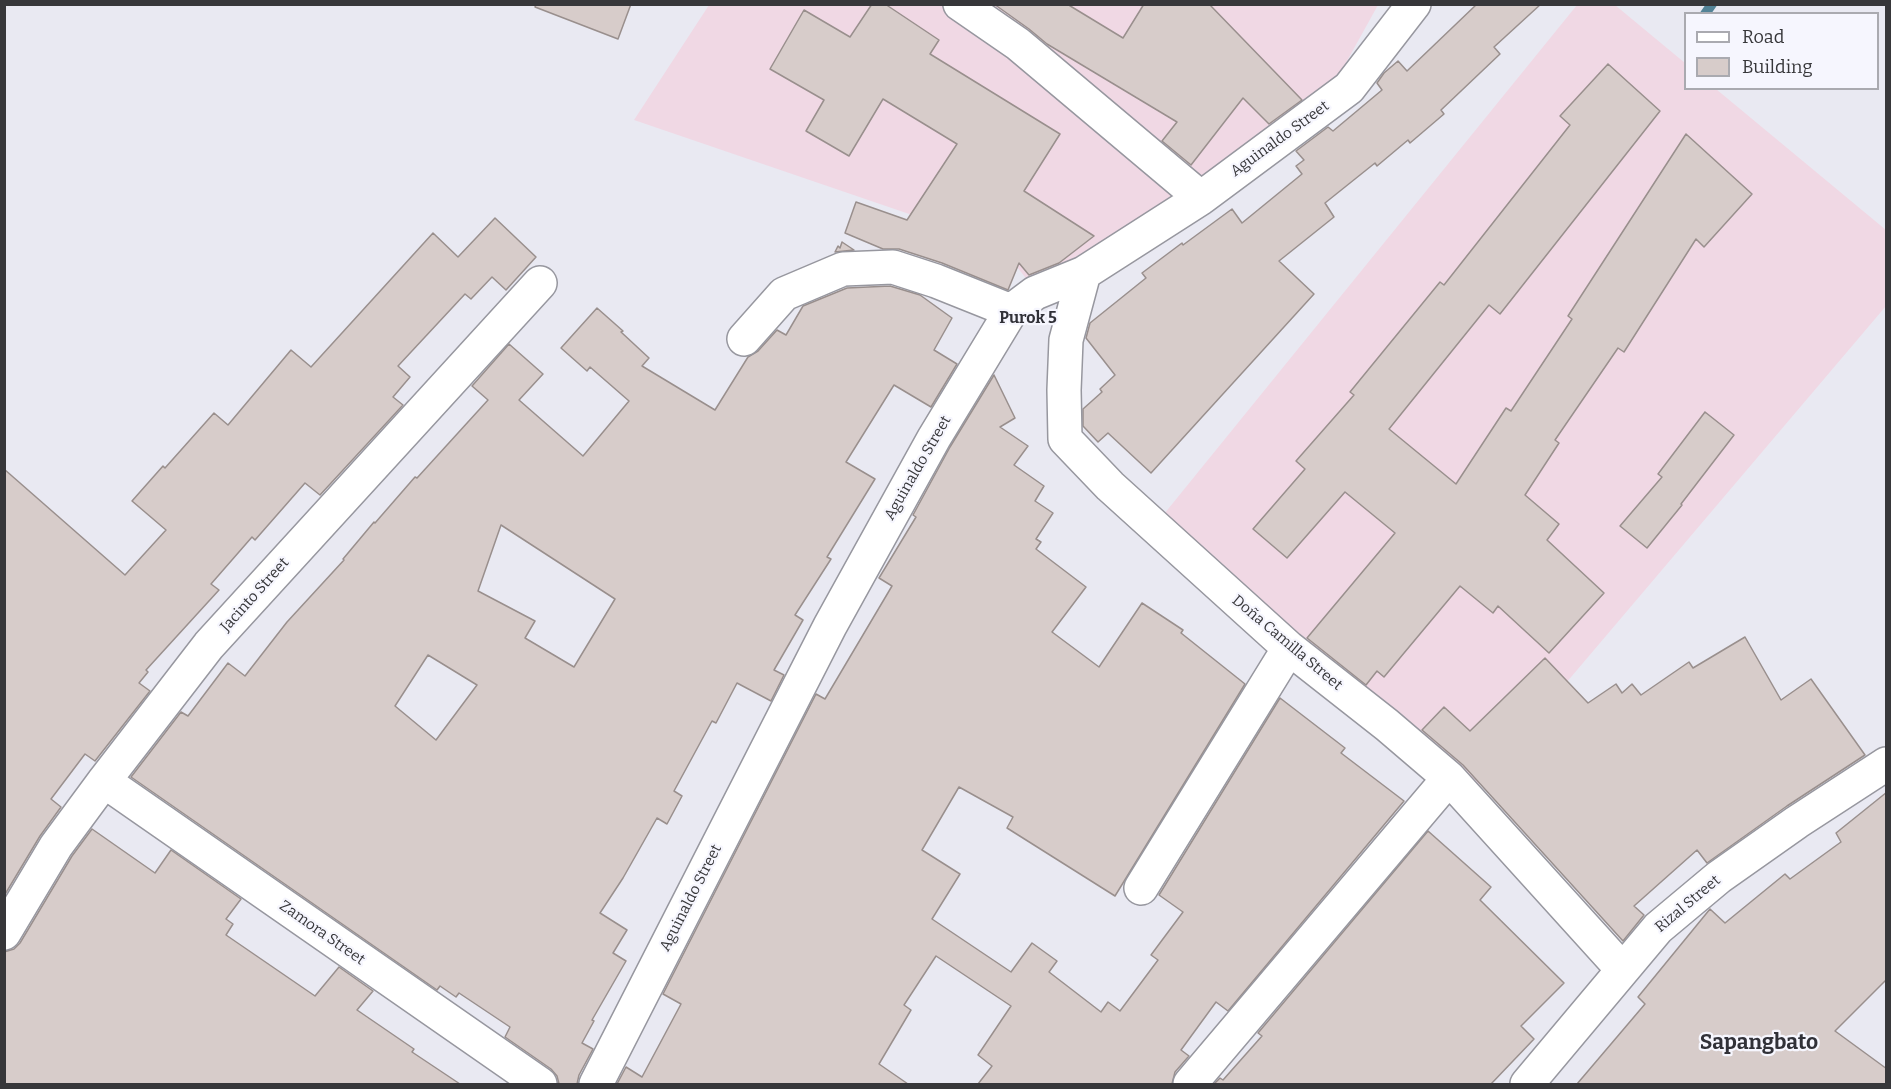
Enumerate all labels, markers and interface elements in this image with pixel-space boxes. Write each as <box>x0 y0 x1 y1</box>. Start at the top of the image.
legend <box>1684 12 1879 90</box>
text: Road <box>1742 26 1784 48</box>
text: Building <box>1742 56 1813 78</box>
street label: Aguinaldo Street <box>1227 97 1333 181</box>
district label: Purok 5 <box>999 309 1057 329</box>
street label: Aguinaldo Street <box>881 413 955 523</box>
street label: Jacinto Street <box>217 554 293 636</box>
street label: Doña Camilla Street <box>1228 592 1346 694</box>
street label: Aguinaldo Street <box>656 842 726 954</box>
street label: Rizal Street <box>1652 872 1724 936</box>
street label: Zamora Street <box>276 897 368 969</box>
district label: Sapangbato <box>1700 1030 1818 1056</box>

